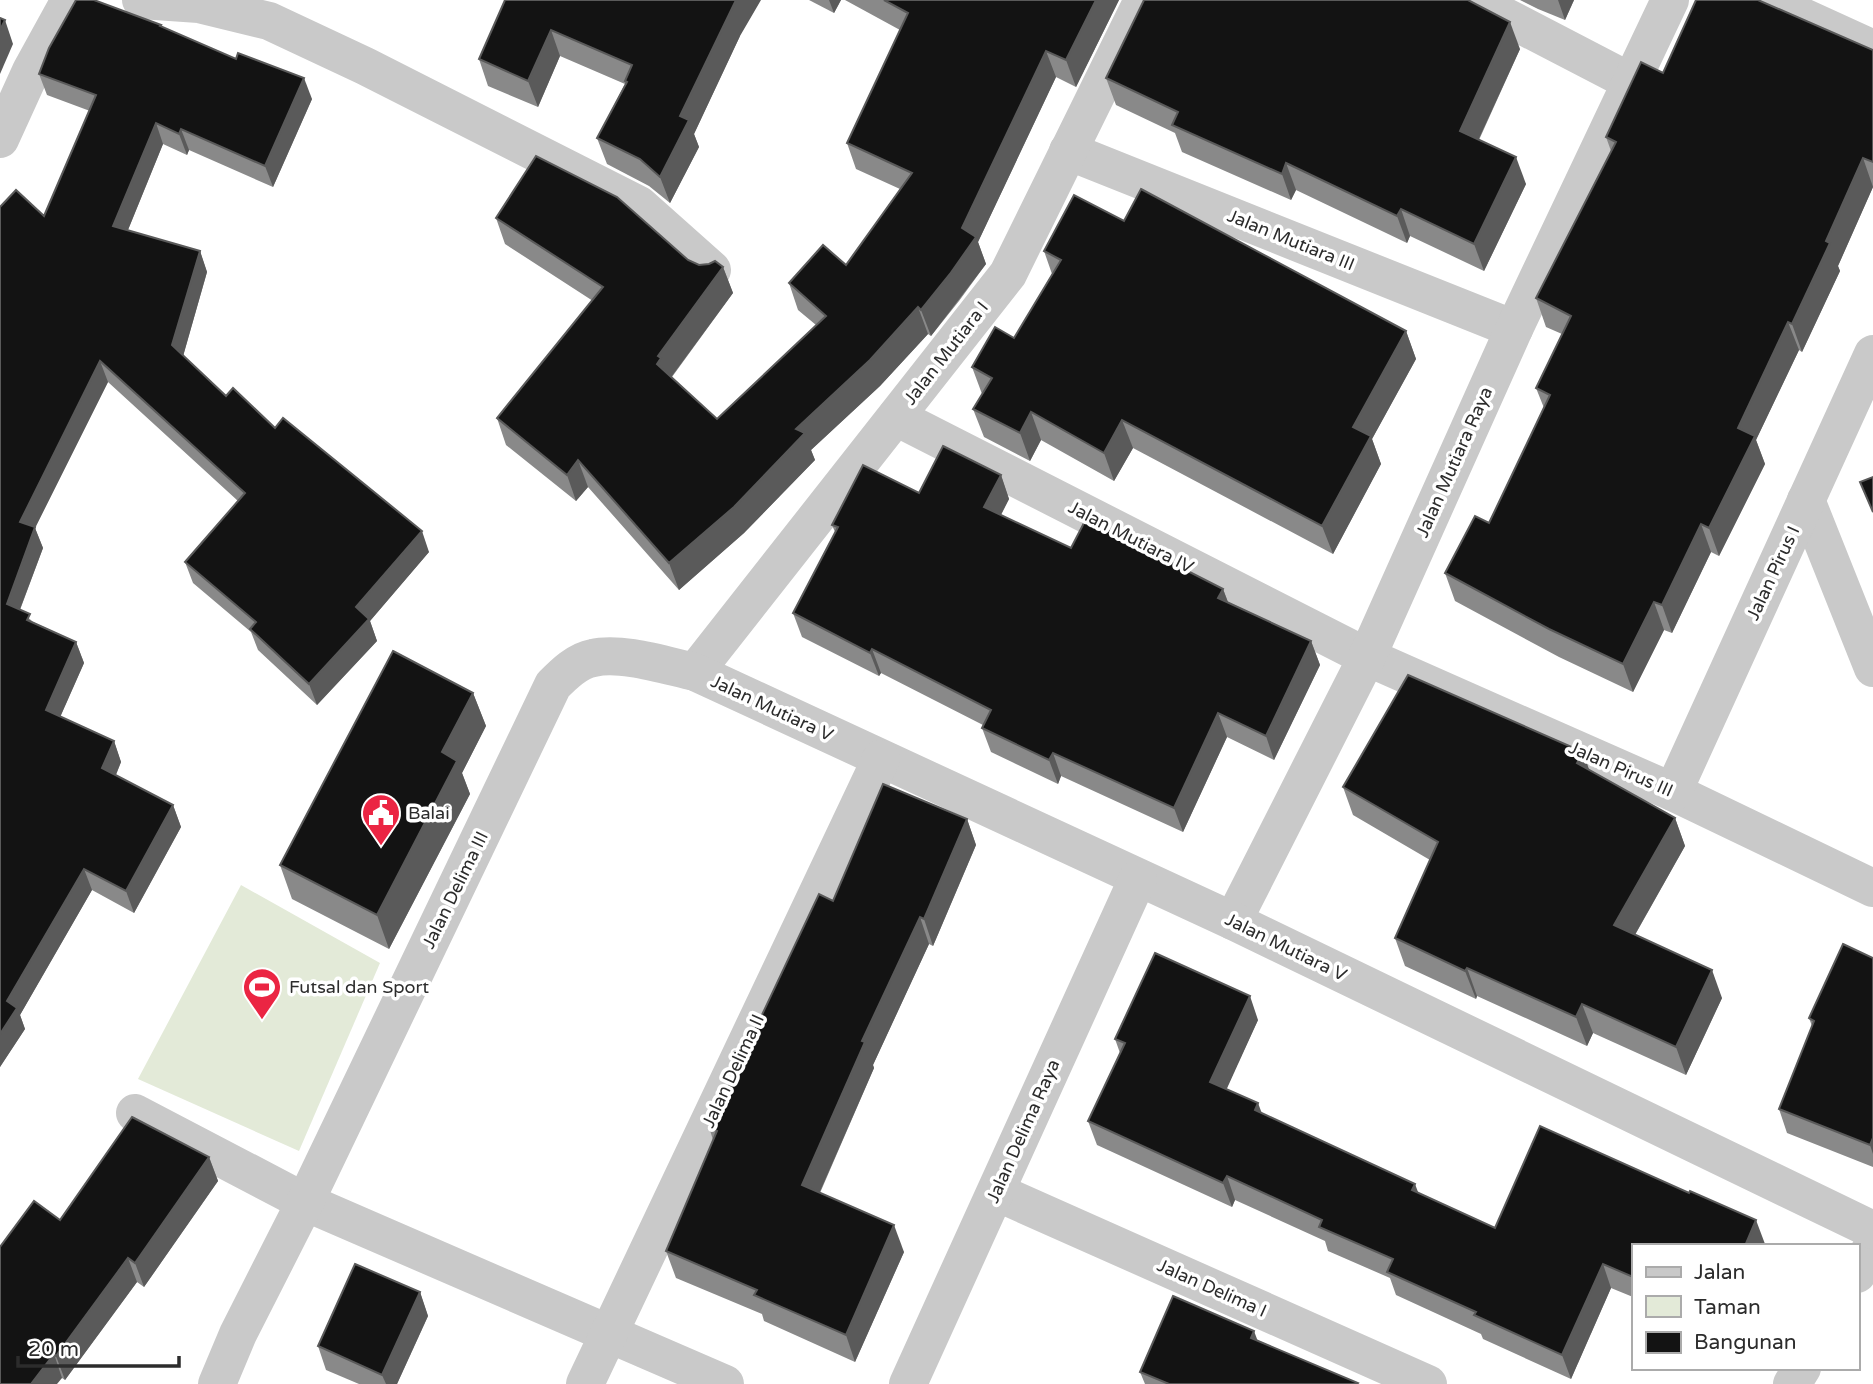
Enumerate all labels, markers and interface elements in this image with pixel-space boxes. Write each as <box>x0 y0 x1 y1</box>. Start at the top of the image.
street label: Jalan Mutiara III <box>1224 204 1358 276</box>
street label: Jalan Mutiara I <box>899 297 993 409</box>
street label: Jalan Mutiara Raya <box>1411 383 1497 541</box>
street label: Jalan Mutiara IV <box>1065 496 1198 578</box>
street label: Jalan Pirus I <box>1742 522 1804 624</box>
street label: Jalan Mutiara V <box>707 670 837 746</box>
street label: Jalan Pirus III <box>1565 736 1677 802</box>
public building icon: Balai <box>360 792 402 847</box>
place label: Balai <box>408 802 450 824</box>
street label: Jalan Delima III <box>417 828 493 952</box>
street label: Jalan Mutiara V <box>1222 908 1351 986</box>
sports icon: Futsal dan Sport <box>241 966 283 1021</box>
place label: Futsal dan Sport <box>289 976 429 998</box>
street label: Jalan Delima II <box>697 1011 769 1131</box>
street label: Jalan Delima Raya <box>981 1056 1065 1206</box>
legend <box>1632 1244 1859 1370</box>
street label: Jalan Delima I <box>1154 1254 1270 1322</box>
text: Jalan <box>1694 1260 1745 1285</box>
text: Taman <box>1694 1295 1761 1320</box>
scale bar <box>18 1324 178 1368</box>
text: Bangunan <box>1694 1330 1797 1355</box>
text: 20 m <box>28 1337 79 1362</box>

